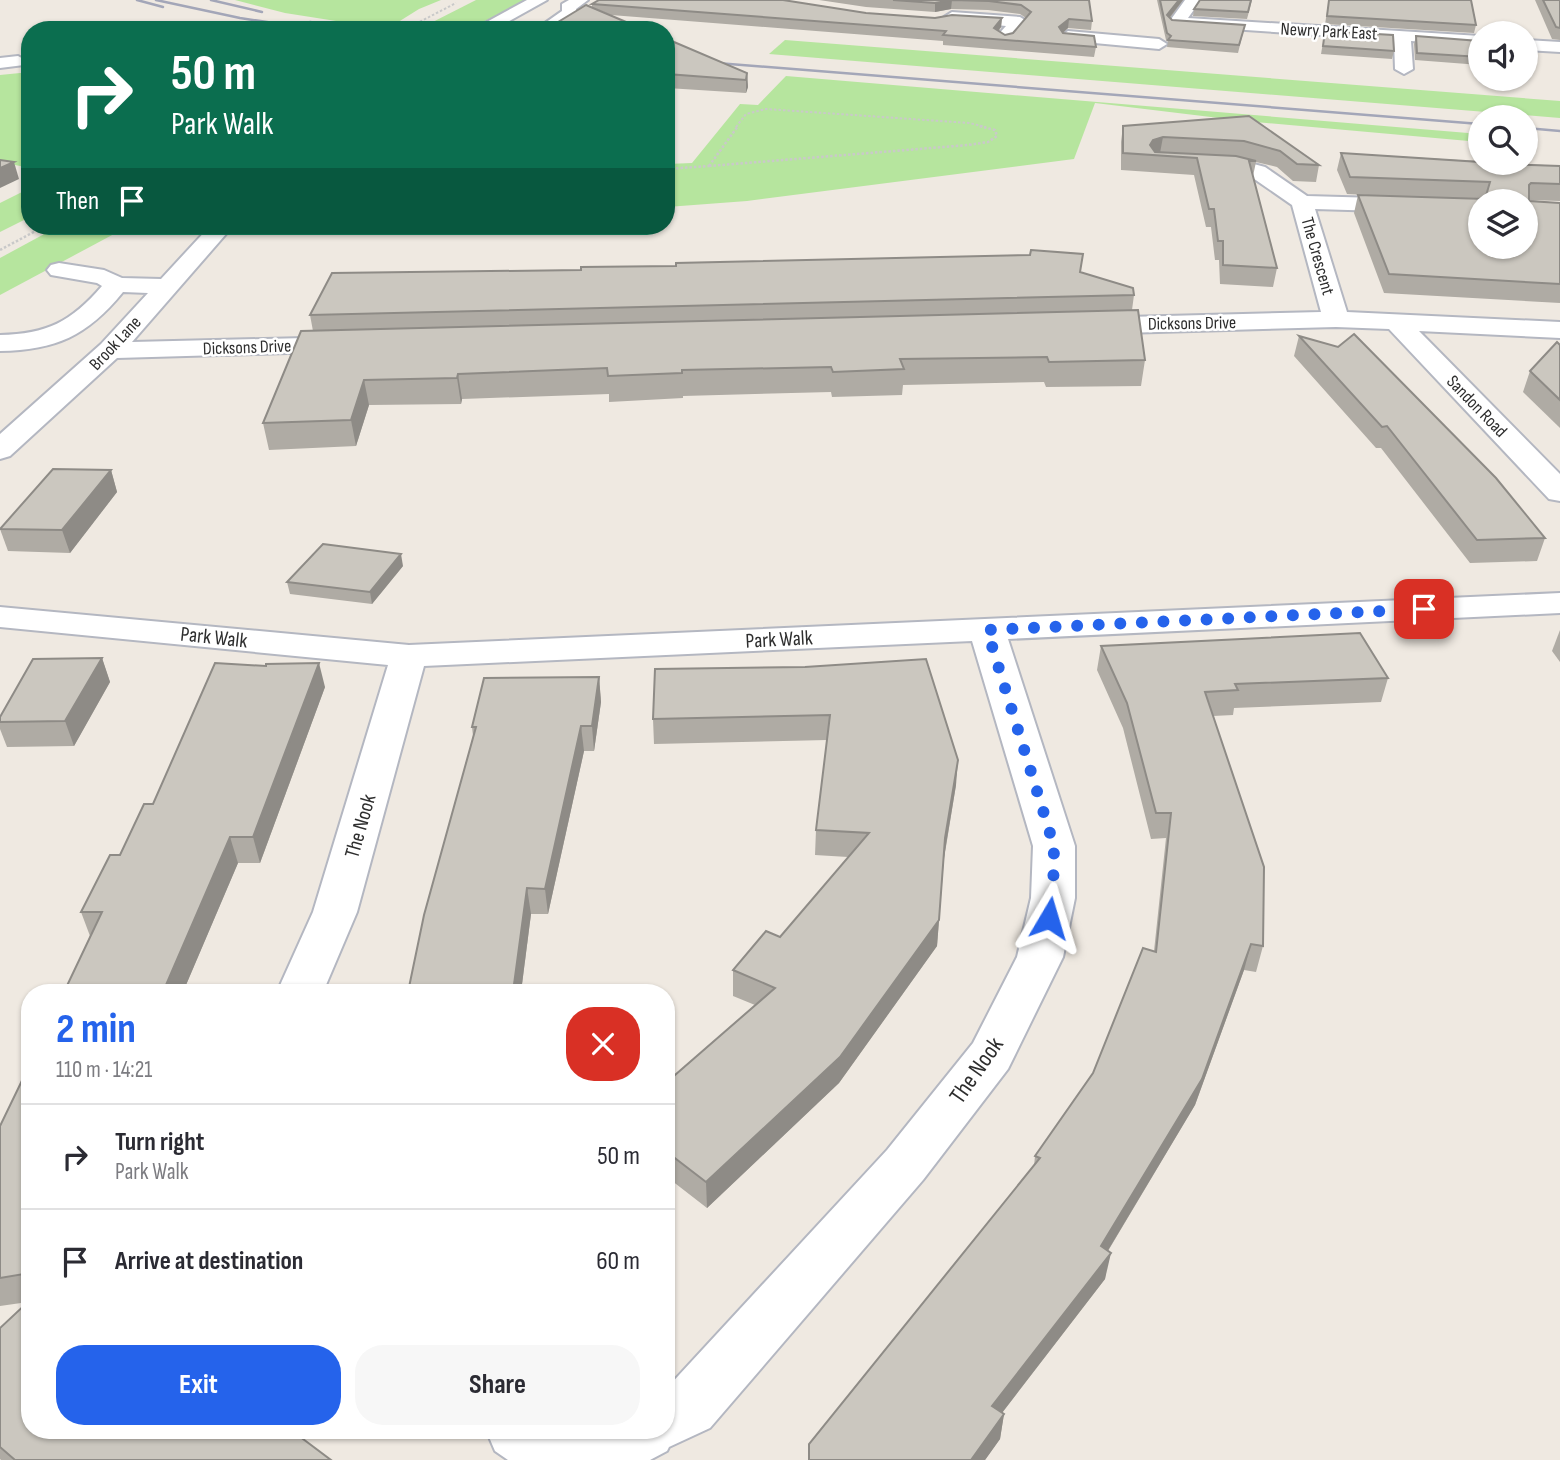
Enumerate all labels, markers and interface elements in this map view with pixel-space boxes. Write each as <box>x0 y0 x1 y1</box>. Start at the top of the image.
street label: Newry Park East <box>1280 18 1378 45</box>
map controls <box>1468 21 1538 259</box>
button: sound <box>1468 21 1538 91</box>
text: 50 m <box>171 45 256 104</box>
icon: right <box>56 49 147 140</box>
text: Park Walk <box>171 105 273 144</box>
button: search <box>1468 105 1538 175</box>
icon: arrive <box>113 182 151 220</box>
text: Then <box>56 186 99 217</box>
button: layers <box>1468 189 1538 259</box>
street label: The Crescent <box>1296 215 1339 298</box>
street label: Brook Lane <box>85 312 146 375</box>
street label: Dicksons Drive <box>1148 312 1236 335</box>
street label: Dicksons Drive <box>202 335 292 360</box>
street label: Sandon Road <box>1442 371 1511 442</box>
pin <box>1394 579 1454 639</box>
icon: arrive <box>1405 590 1443 628</box>
street label: Park Walk <box>179 622 249 653</box>
street label: Park Walk <box>745 625 813 654</box>
street label: The Nook <box>339 791 381 861</box>
position arrow <box>1012 881 1086 955</box>
text: 2 min <box>56 1004 136 1055</box>
button: close <box>566 1007 640 1081</box>
street label: The Nook <box>943 1031 1010 1109</box>
text: 110 m · 14:21 <box>56 1056 152 1084</box>
text: Turn right <box>115 1127 204 1158</box>
icon: right <box>56 1138 94 1176</box>
text: 50 m <box>597 1141 640 1172</box>
text: Park Walk <box>115 1158 189 1186</box>
icon: arrive <box>56 1243 94 1281</box>
text: Arrive at destination <box>115 1246 303 1277</box>
text: 60 m <box>596 1246 640 1277</box>
button: Exit <box>56 1345 341 1425</box>
button: Share <box>355 1345 640 1425</box>

